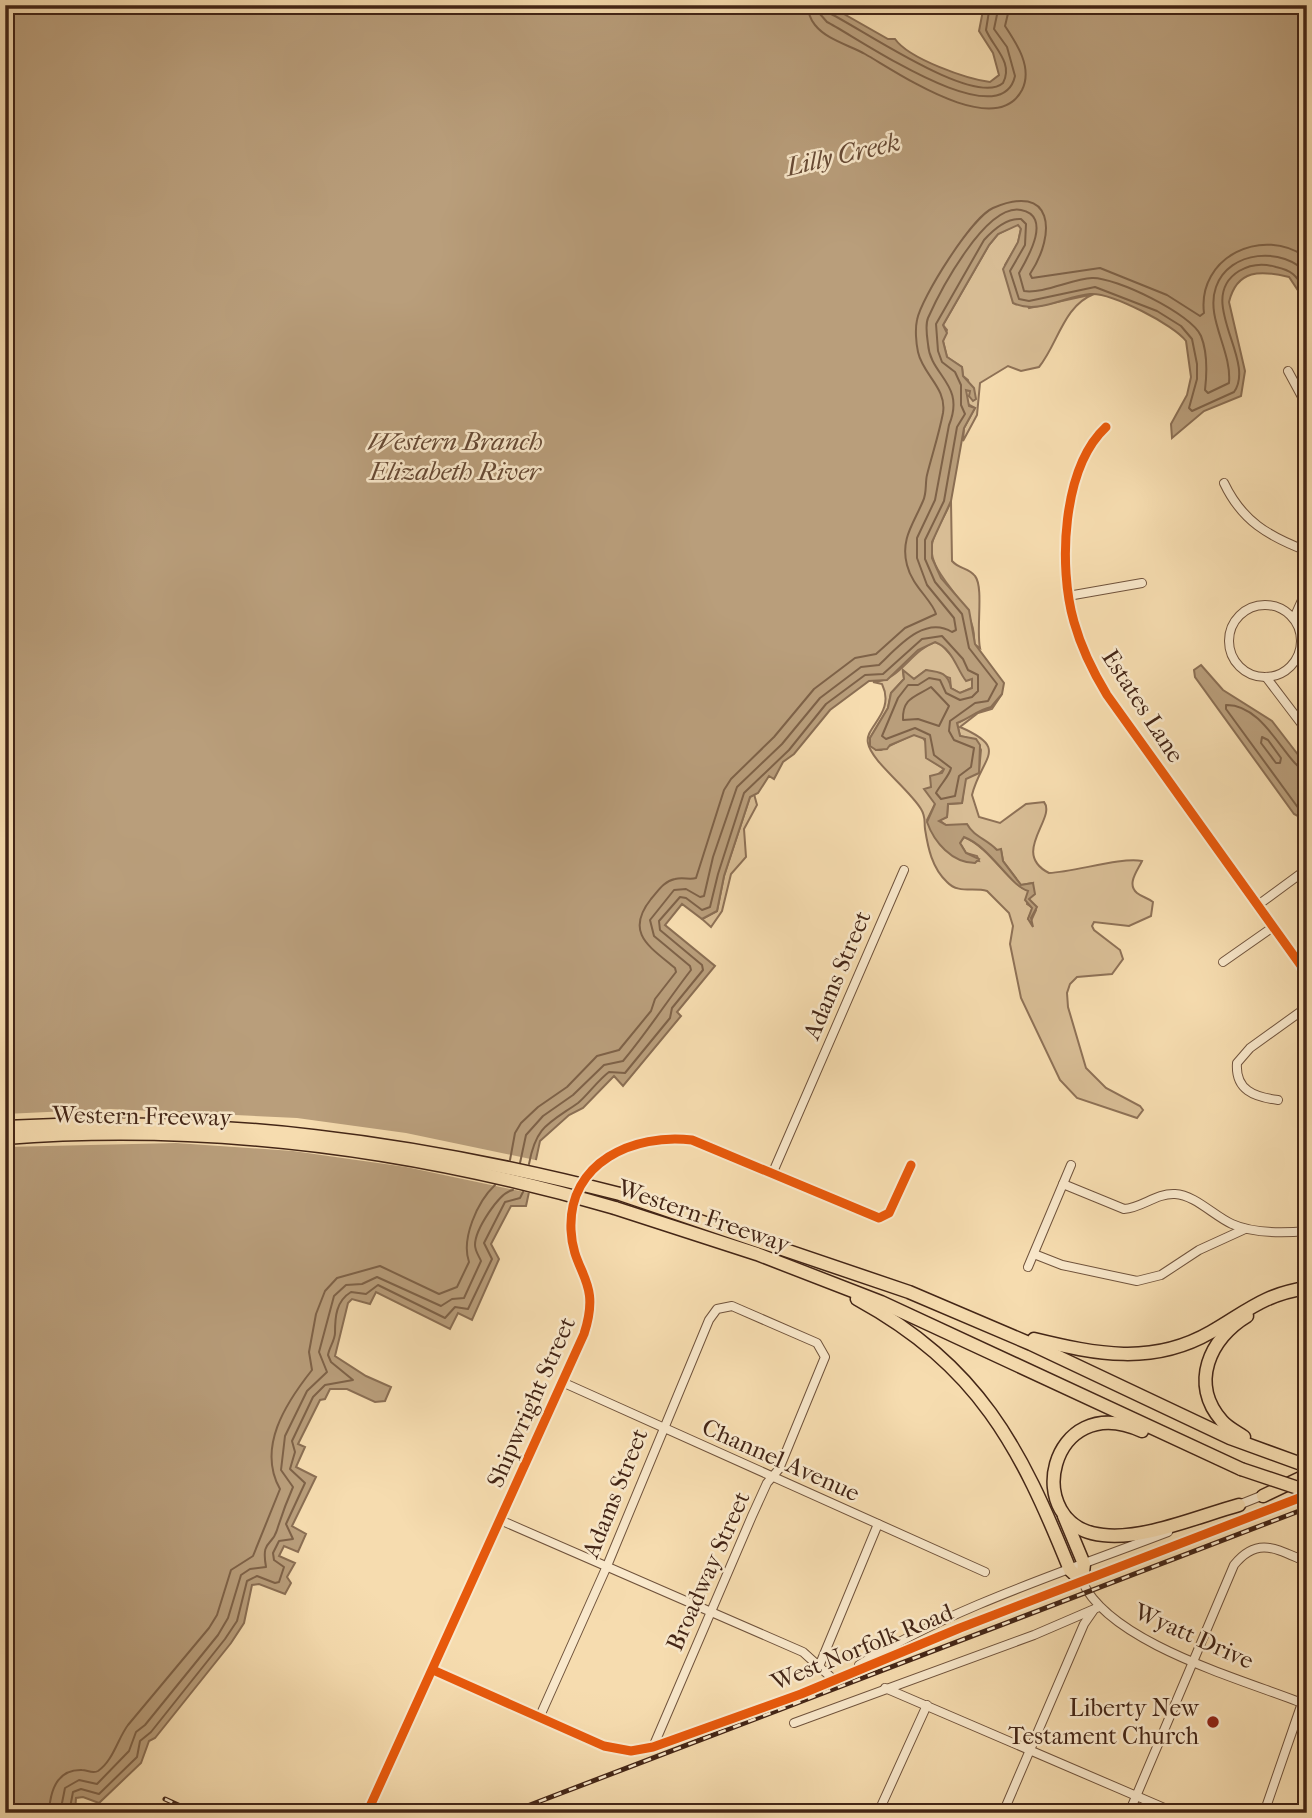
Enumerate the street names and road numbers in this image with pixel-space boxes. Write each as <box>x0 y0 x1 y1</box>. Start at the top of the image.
street label: Estates Lane <box>1096 644 1190 768</box>
street label: Adams Street <box>797 906 877 1044</box>
street label: Western Freeway <box>51 1100 233 1132</box>
street label: Western Freeway <box>613 1173 795 1259</box>
street label: Shipwright Street <box>481 1312 581 1492</box>
street label: Channel Avenue <box>698 1413 864 1507</box>
street label: Adams Street <box>576 1424 654 1563</box>
street label: Broadway Street <box>660 1487 756 1655</box>
street label: West Norfolk Road <box>766 1597 958 1697</box>
street label: Wyatt Drive <box>1129 1597 1258 1675</box>

